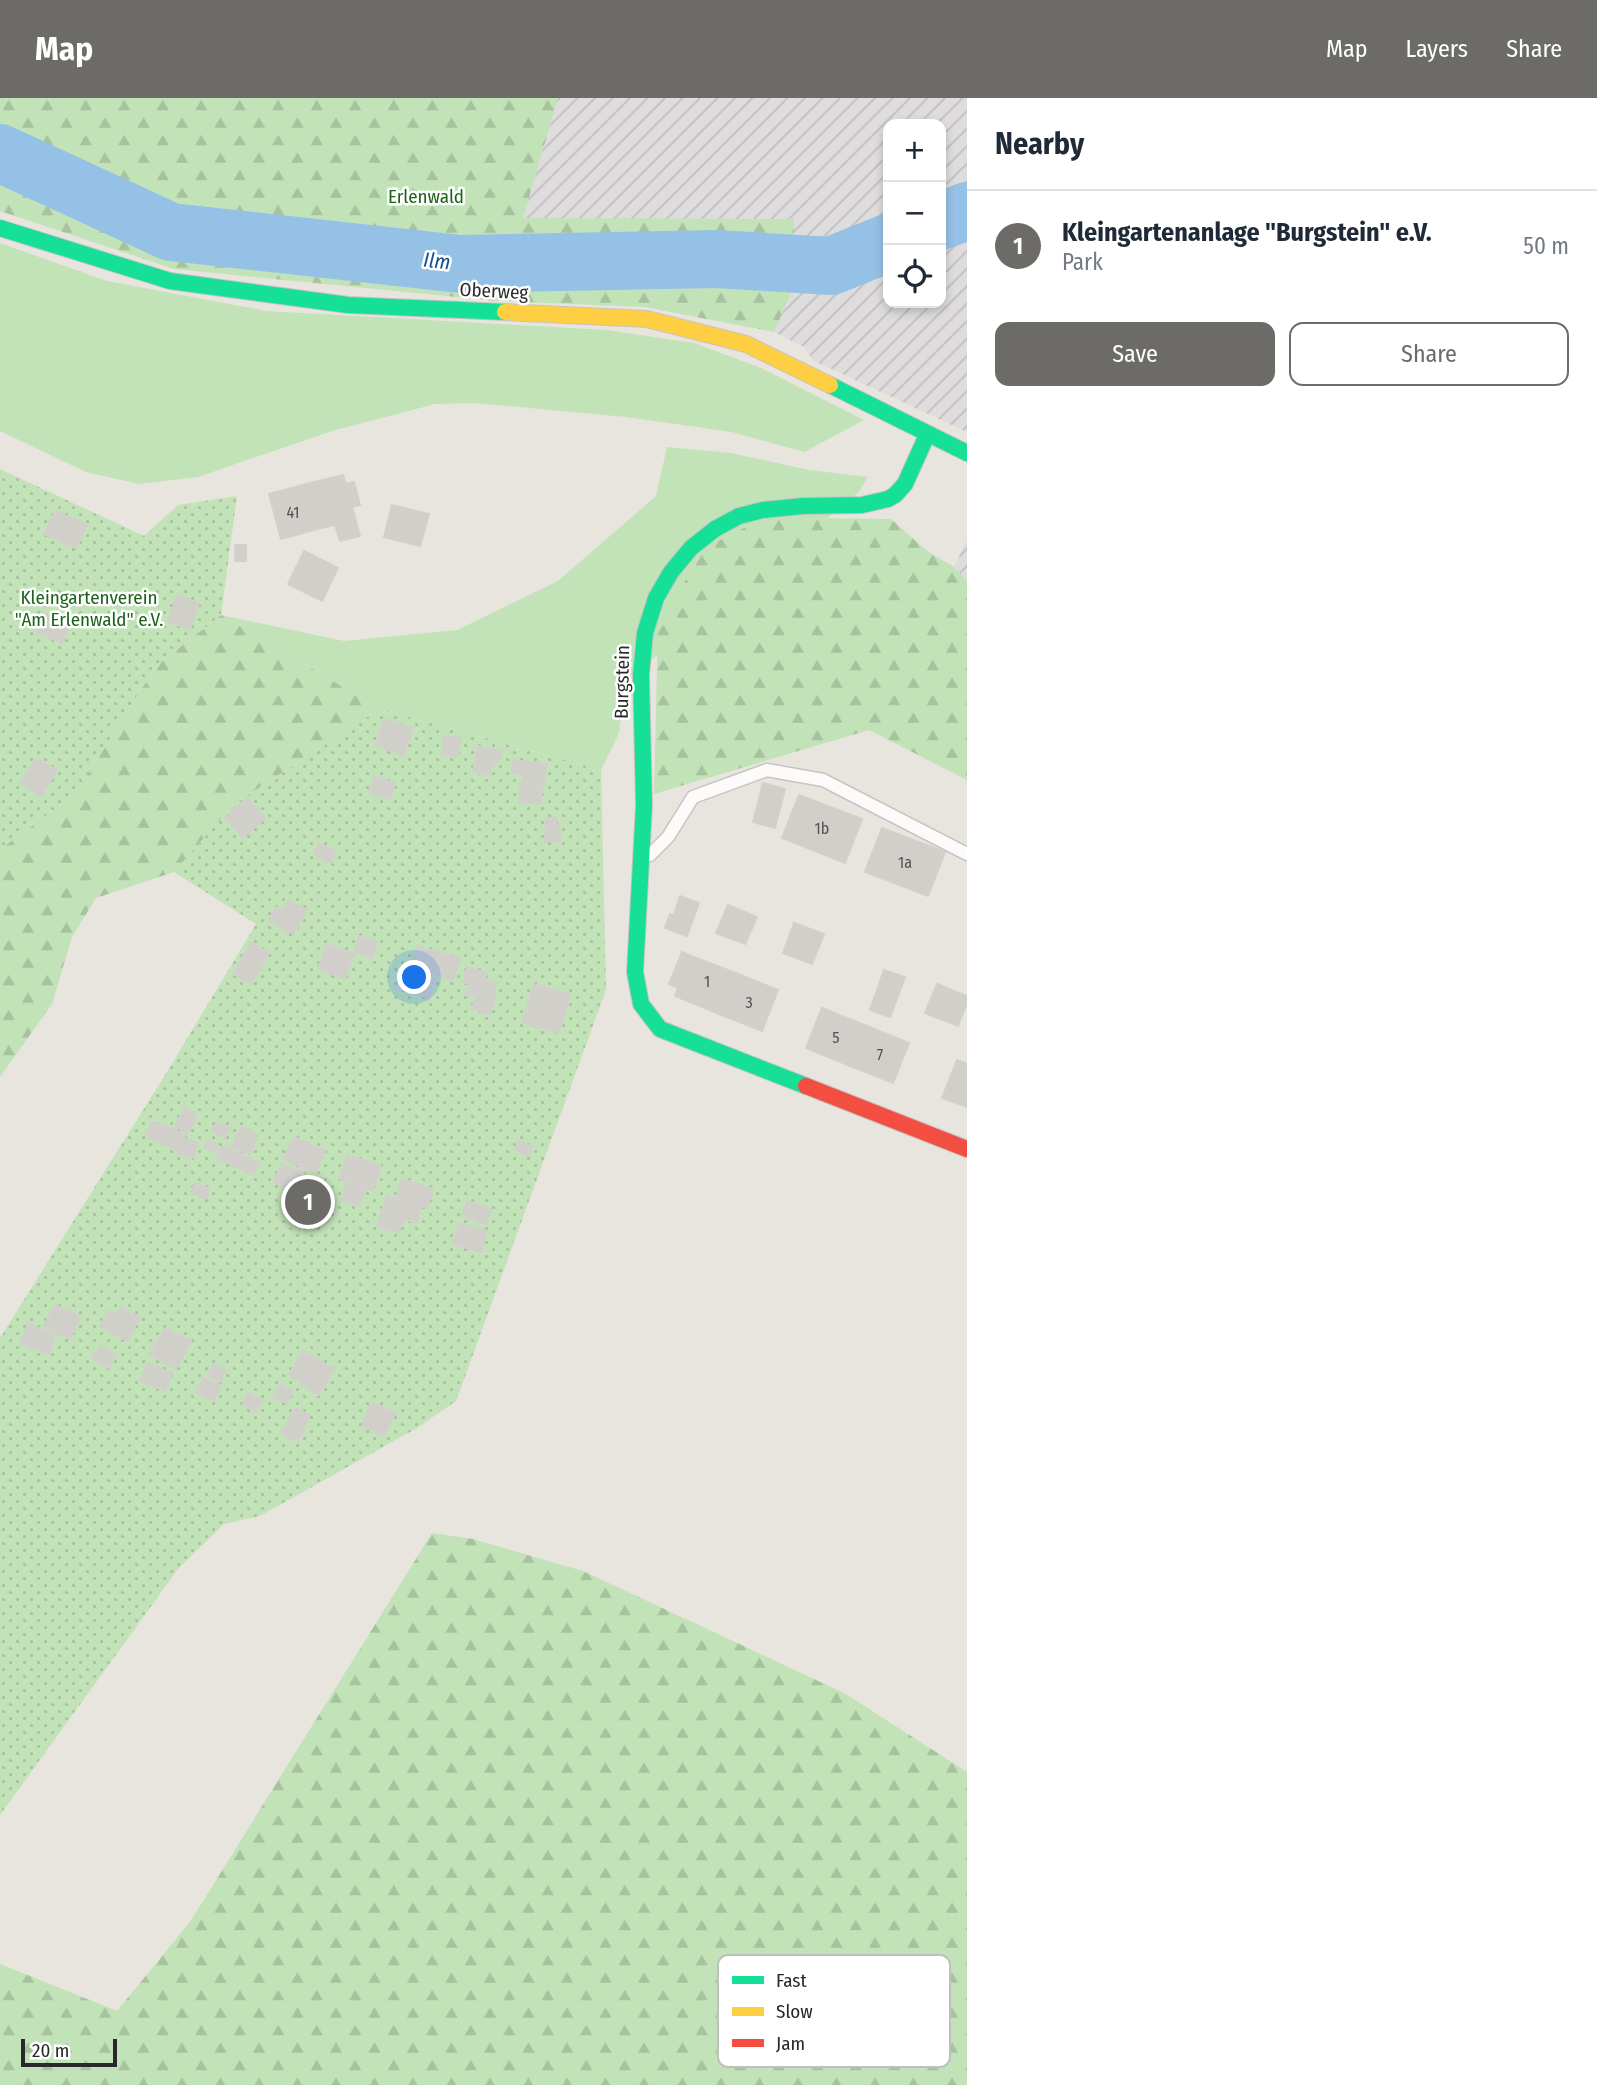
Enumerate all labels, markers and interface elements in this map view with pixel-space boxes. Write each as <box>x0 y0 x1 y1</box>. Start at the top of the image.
text: Map <box>35 29 93 69</box>
text: Map <box>1326 35 1368 63</box>
text: Layers <box>1406 35 1468 63</box>
text: Share <box>1506 35 1562 63</box>
map controls <box>883 119 946 308</box>
button: + <box>883 119 946 182</box>
text: Nearby <box>995 126 1084 162</box>
button: − <box>883 182 946 245</box>
park label: Erlenwald <box>388 185 464 208</box>
text: Kleingartenanlage "Burgstein" e.V. <box>1062 217 1432 248</box>
text: 1 <box>1013 232 1023 260</box>
text: 50 m <box>1523 232 1569 260</box>
button: locate <box>883 245 946 308</box>
water label: Ilm <box>422 247 452 275</box>
text: Park <box>1062 248 1103 276</box>
street label: Oberweg <box>459 278 529 304</box>
button: Save <box>995 322 1275 386</box>
button: Share <box>1289 322 1569 386</box>
house number: 41 <box>286 503 300 522</box>
park label: Kleingartenverein "Am Erlenwald" e.V. <box>15 586 163 631</box>
street label: Burgstein <box>610 645 634 719</box>
house number: 1b <box>815 819 829 838</box>
house number: 1a <box>898 853 912 872</box>
your location <box>397 960 431 994</box>
house number: 1 <box>704 972 710 991</box>
house number: 3 <box>745 993 753 1012</box>
house number: 5 <box>832 1028 840 1047</box>
house number: 7 <box>877 1045 884 1064</box>
pin: 1 <box>285 1176 331 1228</box>
legend <box>718 1955 950 2067</box>
text: Fast <box>776 1969 807 1992</box>
text: Slow <box>776 2000 813 2023</box>
text: Jam <box>776 2032 805 2055</box>
scale bar <box>21 2036 117 2068</box>
text: 20 m <box>32 2039 69 2062</box>

